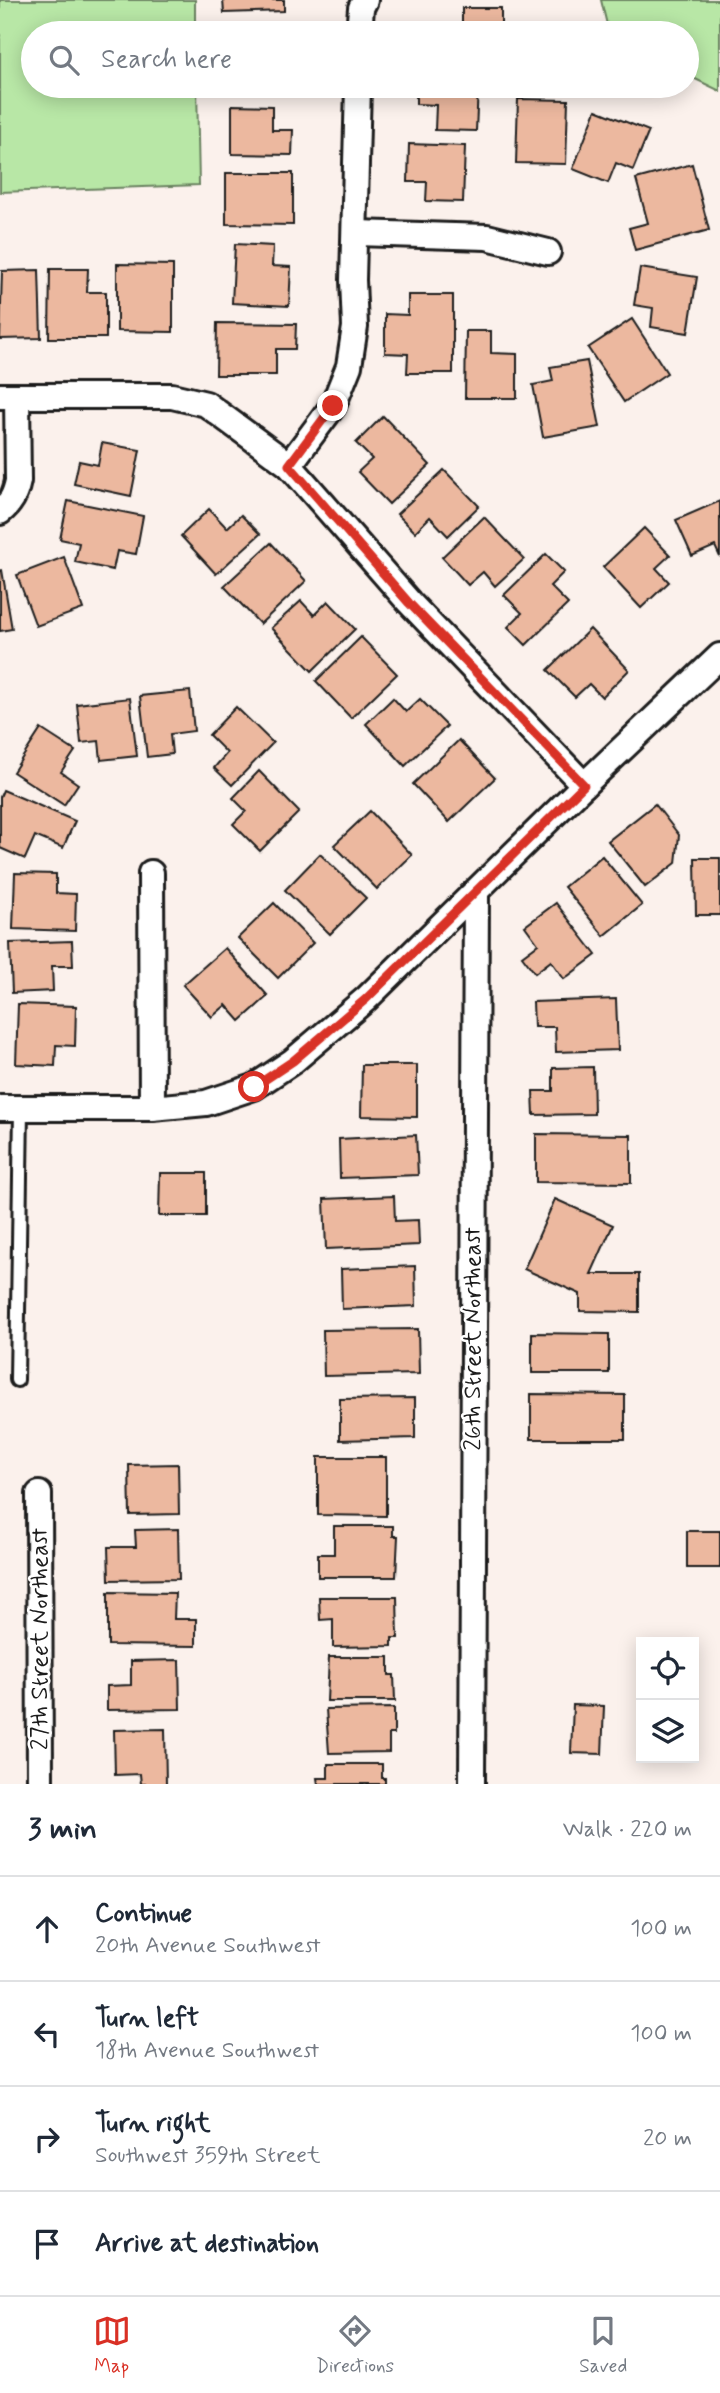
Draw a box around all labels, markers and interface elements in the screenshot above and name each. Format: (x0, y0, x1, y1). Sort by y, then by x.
search box (21, 21, 699, 98)
icon: search (45, 41, 83, 79)
text: Search here (101, 43, 232, 77)
route end (317, 390, 348, 421)
route start (238, 1071, 269, 1102)
street label: 26th Street Northeast (458, 1227, 489, 1451)
street label: 27th Street Northeast (25, 1527, 56, 1750)
map controls (636, 1637, 699, 1763)
button: locate (636, 1637, 699, 1700)
button: layers (636, 1700, 699, 1763)
text: 3 min (28, 1810, 97, 1849)
text: Walk · 220 m (563, 1815, 692, 1845)
text: Continue (95, 1897, 192, 1931)
icon: ahead (28, 1910, 66, 1948)
text: 100 m (630, 1914, 692, 1944)
text: 20th Avenue Southwest (95, 1931, 321, 1961)
text: Turn left (95, 2002, 199, 2036)
icon: left (28, 2015, 66, 2053)
text: 100 m (630, 2019, 692, 2049)
text: 18th Avenue Southwest (95, 2036, 319, 2066)
text: Turn right (95, 2107, 211, 2141)
icon: right (28, 2120, 66, 2158)
text: 20 m (643, 2124, 692, 2154)
text: Southwest 359th Street (95, 2141, 321, 2171)
icon: arrive (28, 2225, 66, 2263)
text: Arrive at destination (95, 2227, 319, 2261)
tab: Map (93, 2312, 131, 2379)
tab: Directions (316, 2312, 394, 2379)
tab: Saved (579, 2312, 627, 2379)

